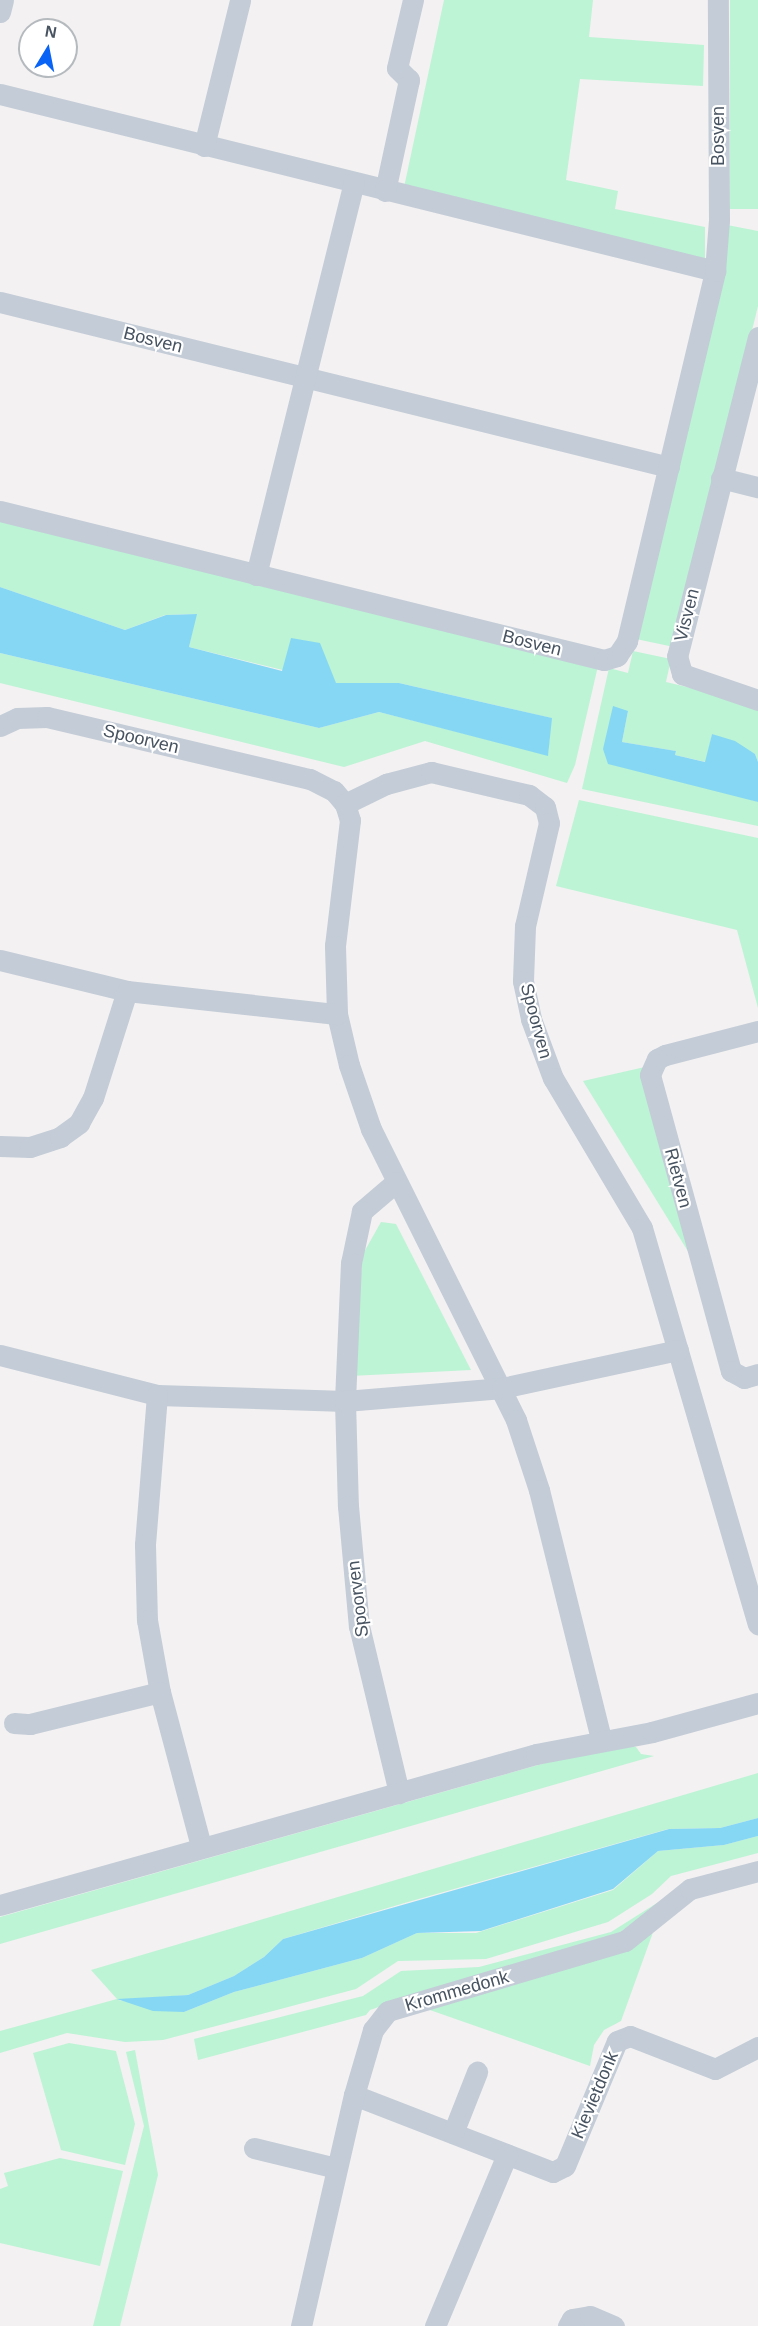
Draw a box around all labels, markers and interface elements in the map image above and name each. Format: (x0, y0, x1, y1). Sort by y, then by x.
north arrow (18, 18, 78, 78)
text: N (44, 22, 58, 41)
street label: Bosven (707, 106, 729, 166)
street label: Bosven (121, 322, 185, 358)
street label: Visven (670, 586, 704, 644)
street label: Bosven (500, 625, 564, 661)
street label: Spoorven (101, 720, 181, 758)
street label: Spoorven (516, 981, 556, 1061)
street label: Rietven (660, 1146, 696, 1210)
street label: Spoorven (343, 1559, 373, 1639)
street label: Krommedonk (403, 1966, 511, 2016)
street label: Kievietdonk (567, 2048, 623, 2142)

